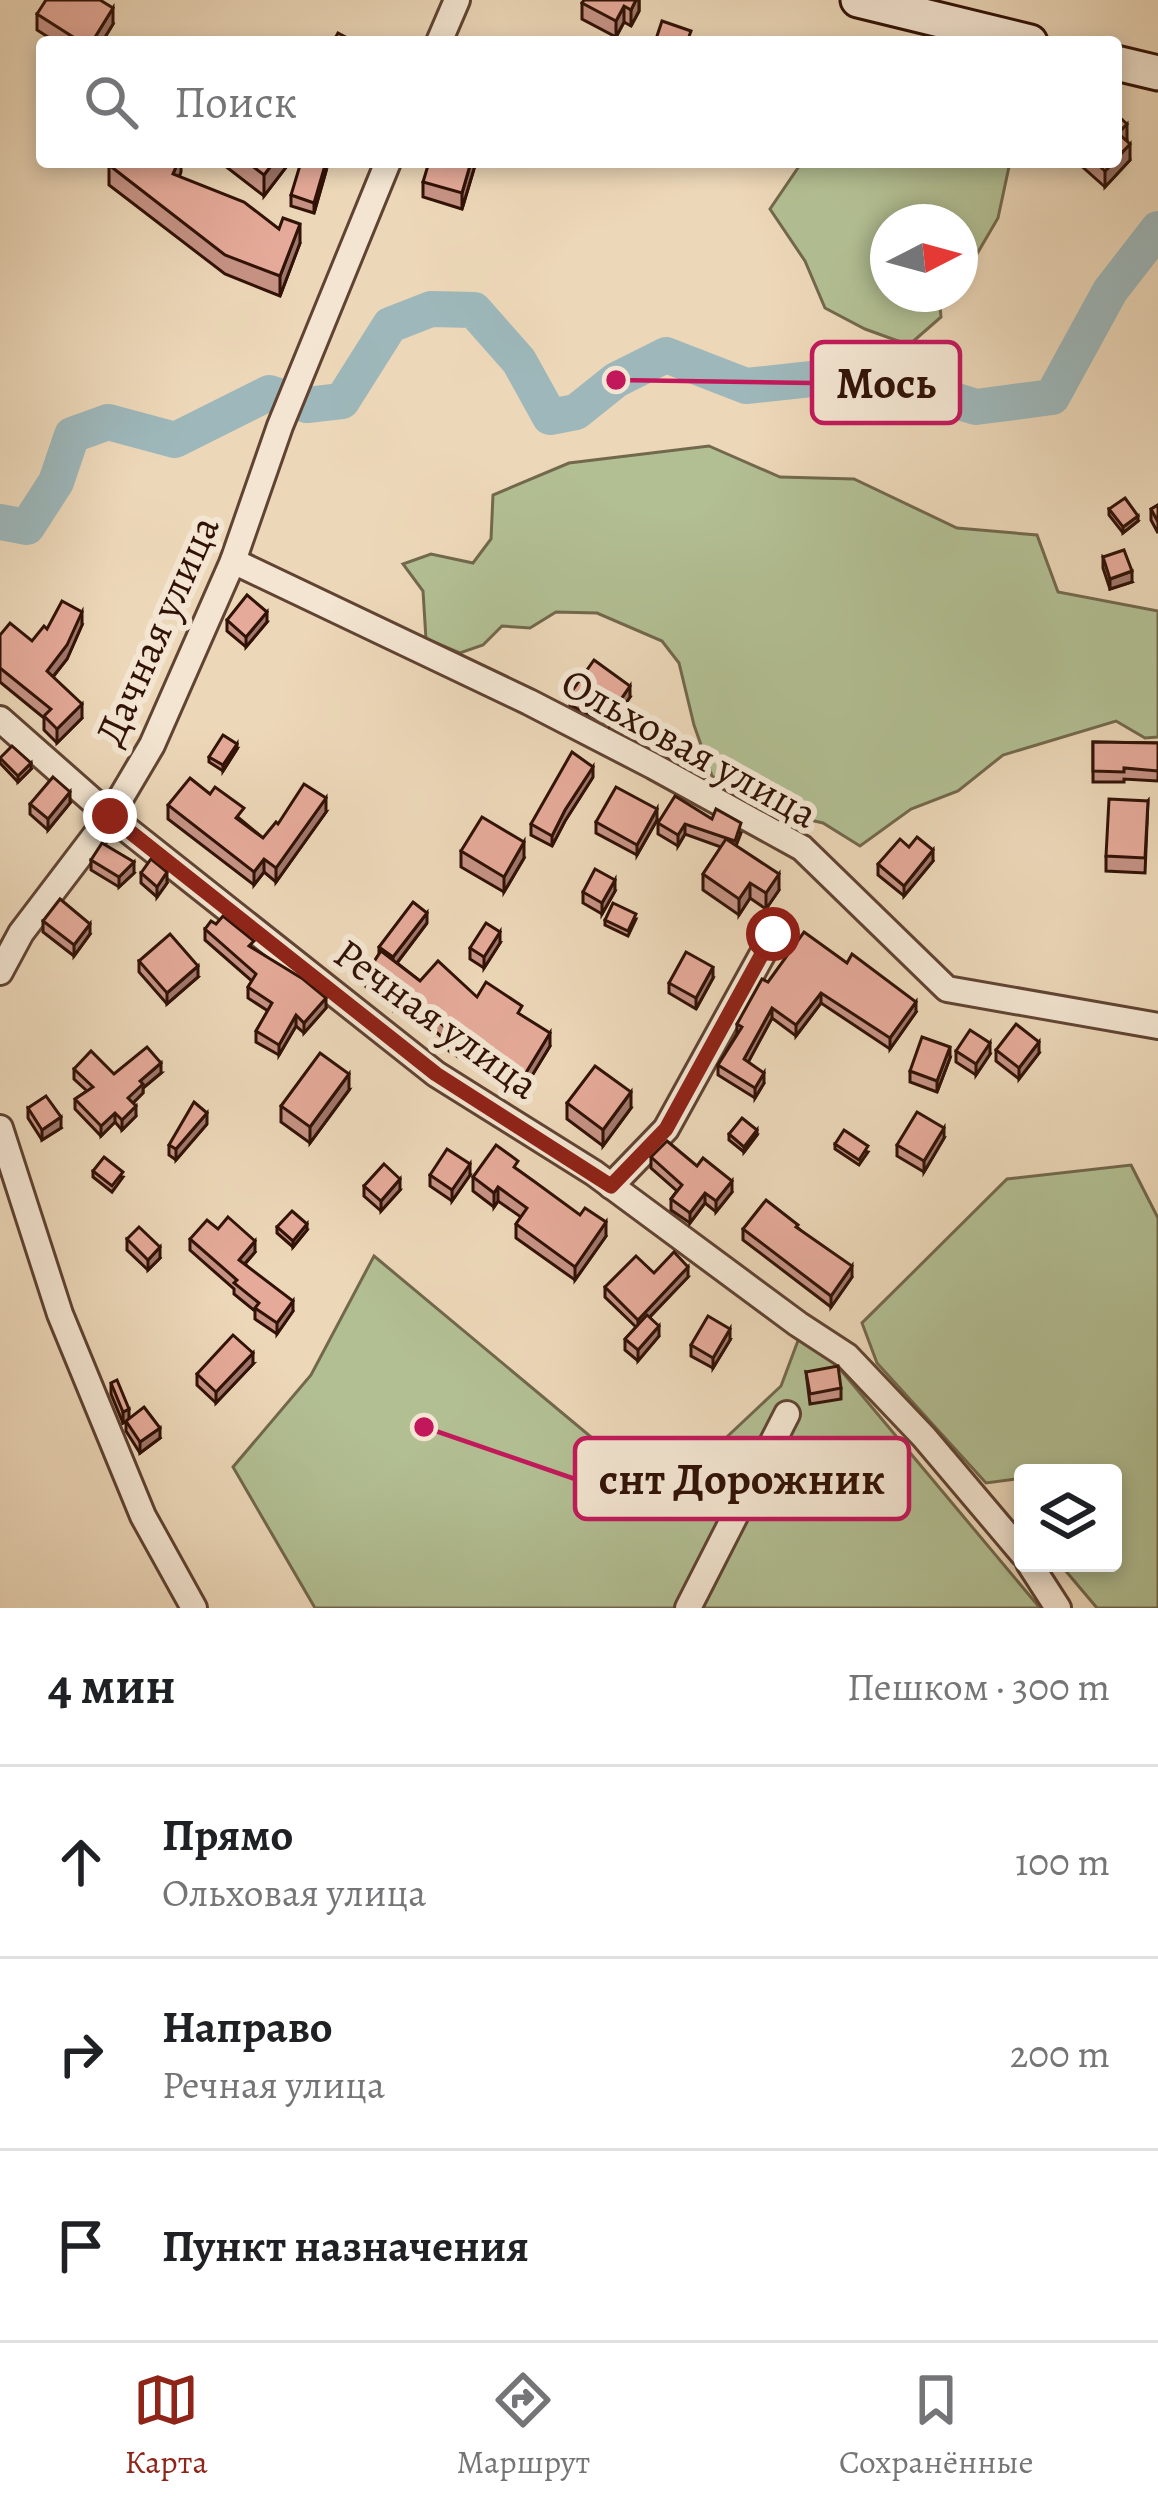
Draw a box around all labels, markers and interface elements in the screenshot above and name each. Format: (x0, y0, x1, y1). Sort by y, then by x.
search box (36, 36, 1122, 168)
icon: search (78, 69, 144, 135)
text: Поиск (174, 71, 297, 133)
north arrow (870, 204, 978, 312)
callout: Мось (812, 342, 960, 423)
text: Мось (836, 352, 936, 414)
street label: Дачная улица (80, 506, 233, 754)
street label: Ольховая улица (552, 654, 829, 842)
route end (83, 789, 137, 843)
route start (746, 907, 800, 961)
street label: Речная улица (323, 925, 551, 1112)
callout: снт Дорожник (575, 1438, 909, 1519)
text: снт Дорожник (599, 1448, 885, 1510)
map controls (1014, 1464, 1122, 1572)
button: layers (1014, 1464, 1122, 1572)
text: 4 мин (48, 1651, 176, 1721)
text: Пешком · 300 m (847, 1660, 1110, 1713)
text: Прямо (162, 1804, 293, 1866)
icon: ahead (48, 1829, 114, 1895)
text: 100 m (1015, 1835, 1110, 1888)
text: Ольховая улица (162, 1866, 426, 1919)
text: Направо (162, 1996, 333, 2058)
icon: right (48, 2021, 114, 2087)
text: 200 m (1010, 2027, 1110, 2080)
text: Речная улица (162, 2058, 385, 2111)
icon: arrive (48, 2213, 114, 2279)
text: Пункт назначения (162, 2215, 529, 2277)
tab: Карта (124, 2367, 208, 2484)
tab: Маршрут (456, 2367, 590, 2484)
tab: Сохранённые (839, 2367, 1034, 2484)

